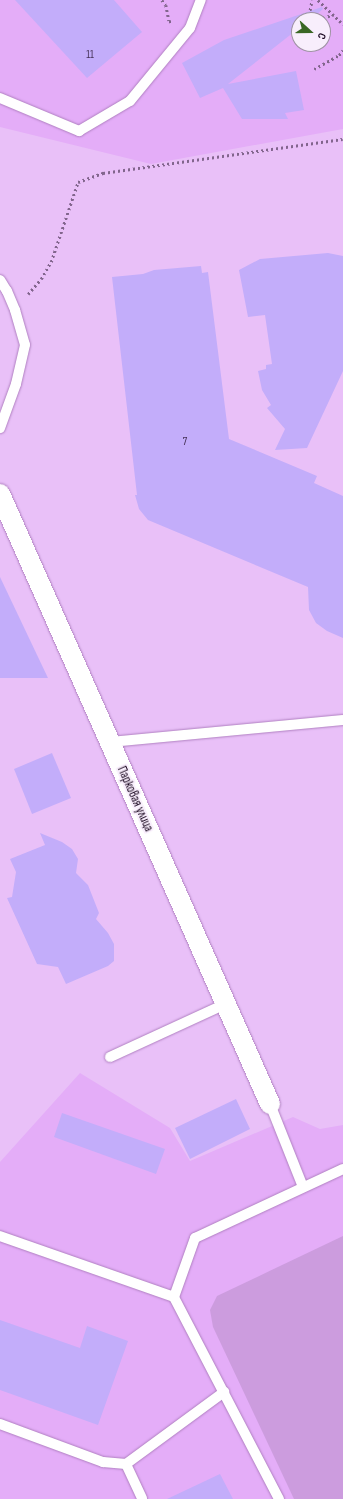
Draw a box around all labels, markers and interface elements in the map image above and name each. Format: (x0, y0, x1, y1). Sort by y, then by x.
north arrow (291, 12, 331, 52)
text: С (315, 31, 329, 41)
house number: 11 (86, 48, 94, 62)
house number: 7 (183, 435, 187, 449)
street label: Парковая улица (114, 764, 156, 834)

